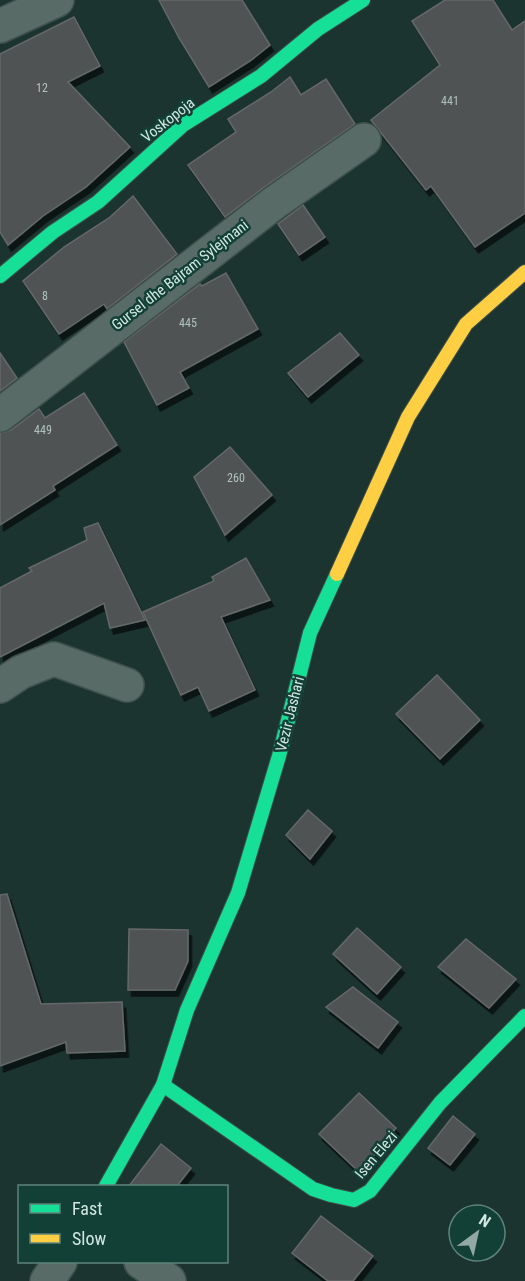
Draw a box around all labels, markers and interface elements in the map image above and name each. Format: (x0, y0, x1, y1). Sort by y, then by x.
house number: 12 (36, 81, 48, 95)
street label: Voskopoja (138, 94, 198, 146)
house number: 441 (441, 94, 459, 108)
street label: Gursel dhe Bajram Sylejmani (108, 216, 252, 334)
house number: 8 (42, 289, 48, 303)
house number: 445 (179, 316, 197, 330)
house number: 449 (34, 423, 52, 437)
house number: 260 (227, 471, 245, 485)
street label: Vezir Jashari (272, 675, 308, 753)
street label: Isen Elezi (351, 1128, 401, 1182)
legend (18, 1185, 228, 1263)
text: Fast (72, 1198, 103, 1219)
north arrow (447, 1203, 507, 1263)
text: N (476, 1210, 494, 1231)
text: Slow (72, 1228, 107, 1249)

